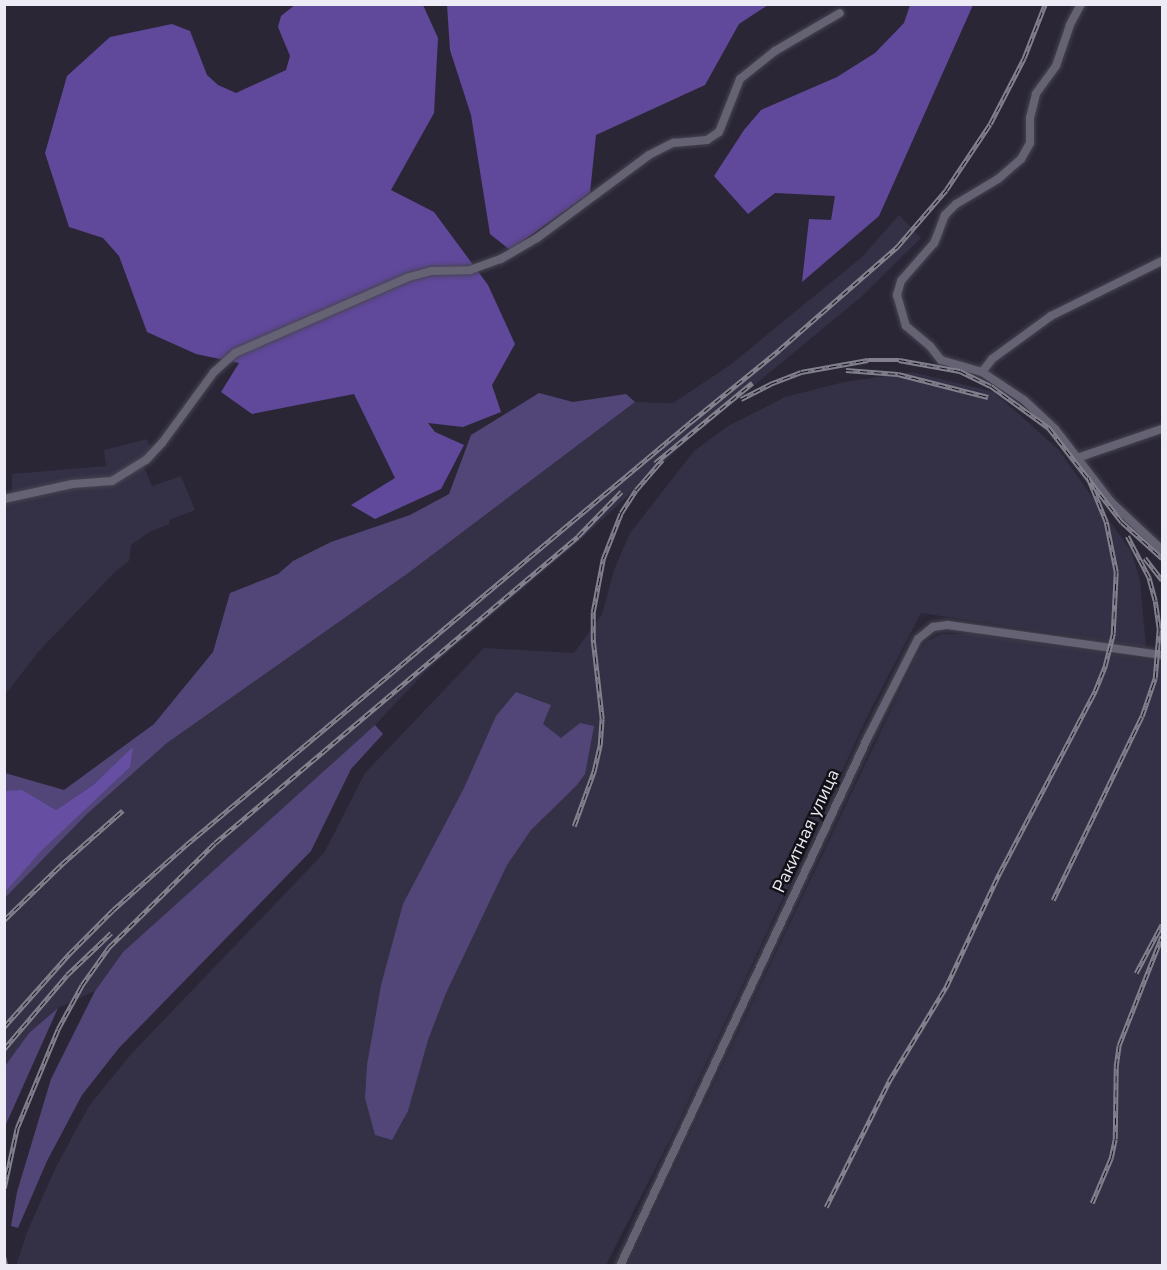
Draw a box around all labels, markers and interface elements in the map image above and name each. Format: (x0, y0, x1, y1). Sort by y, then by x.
street label: Ракитная улица (768, 766, 844, 896)

